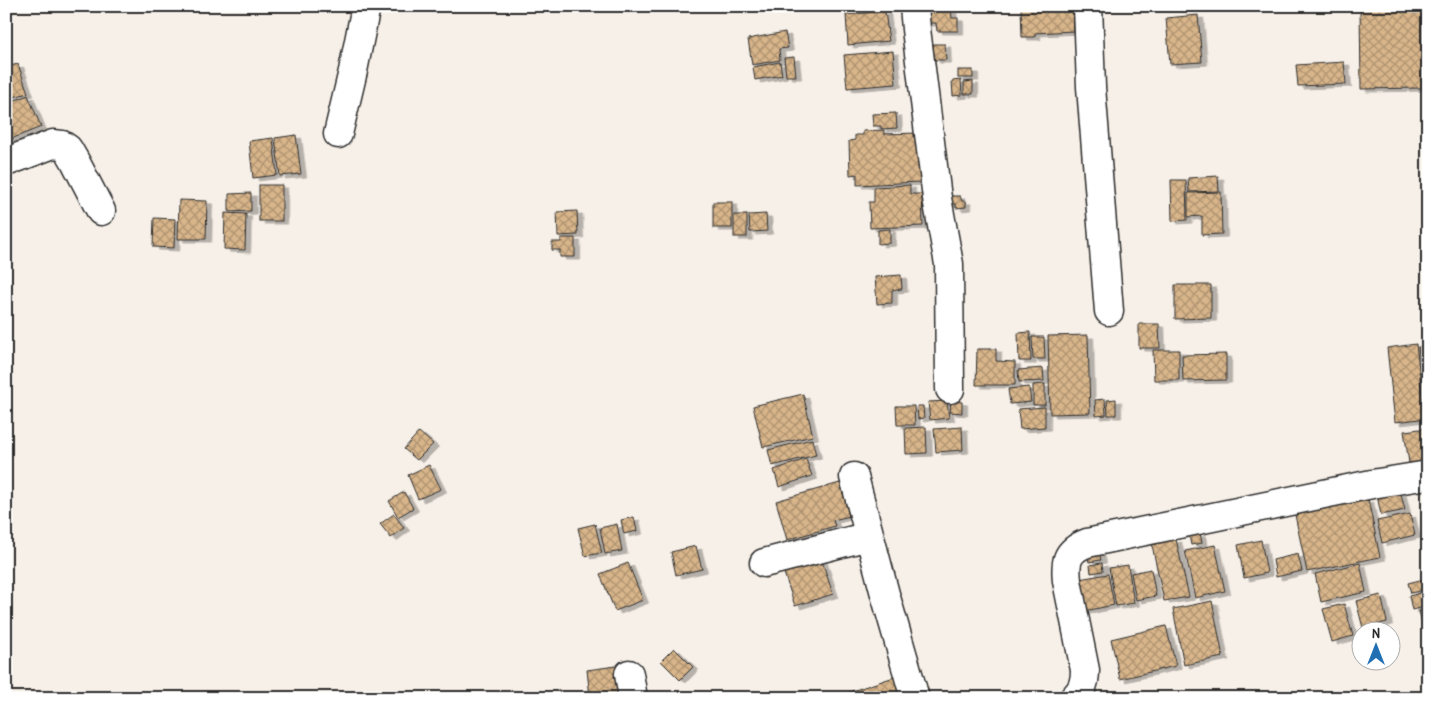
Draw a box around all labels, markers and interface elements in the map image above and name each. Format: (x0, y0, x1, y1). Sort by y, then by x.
north arrow (1352, 622, 1402, 672)
text: N (1372, 623, 1380, 642)

